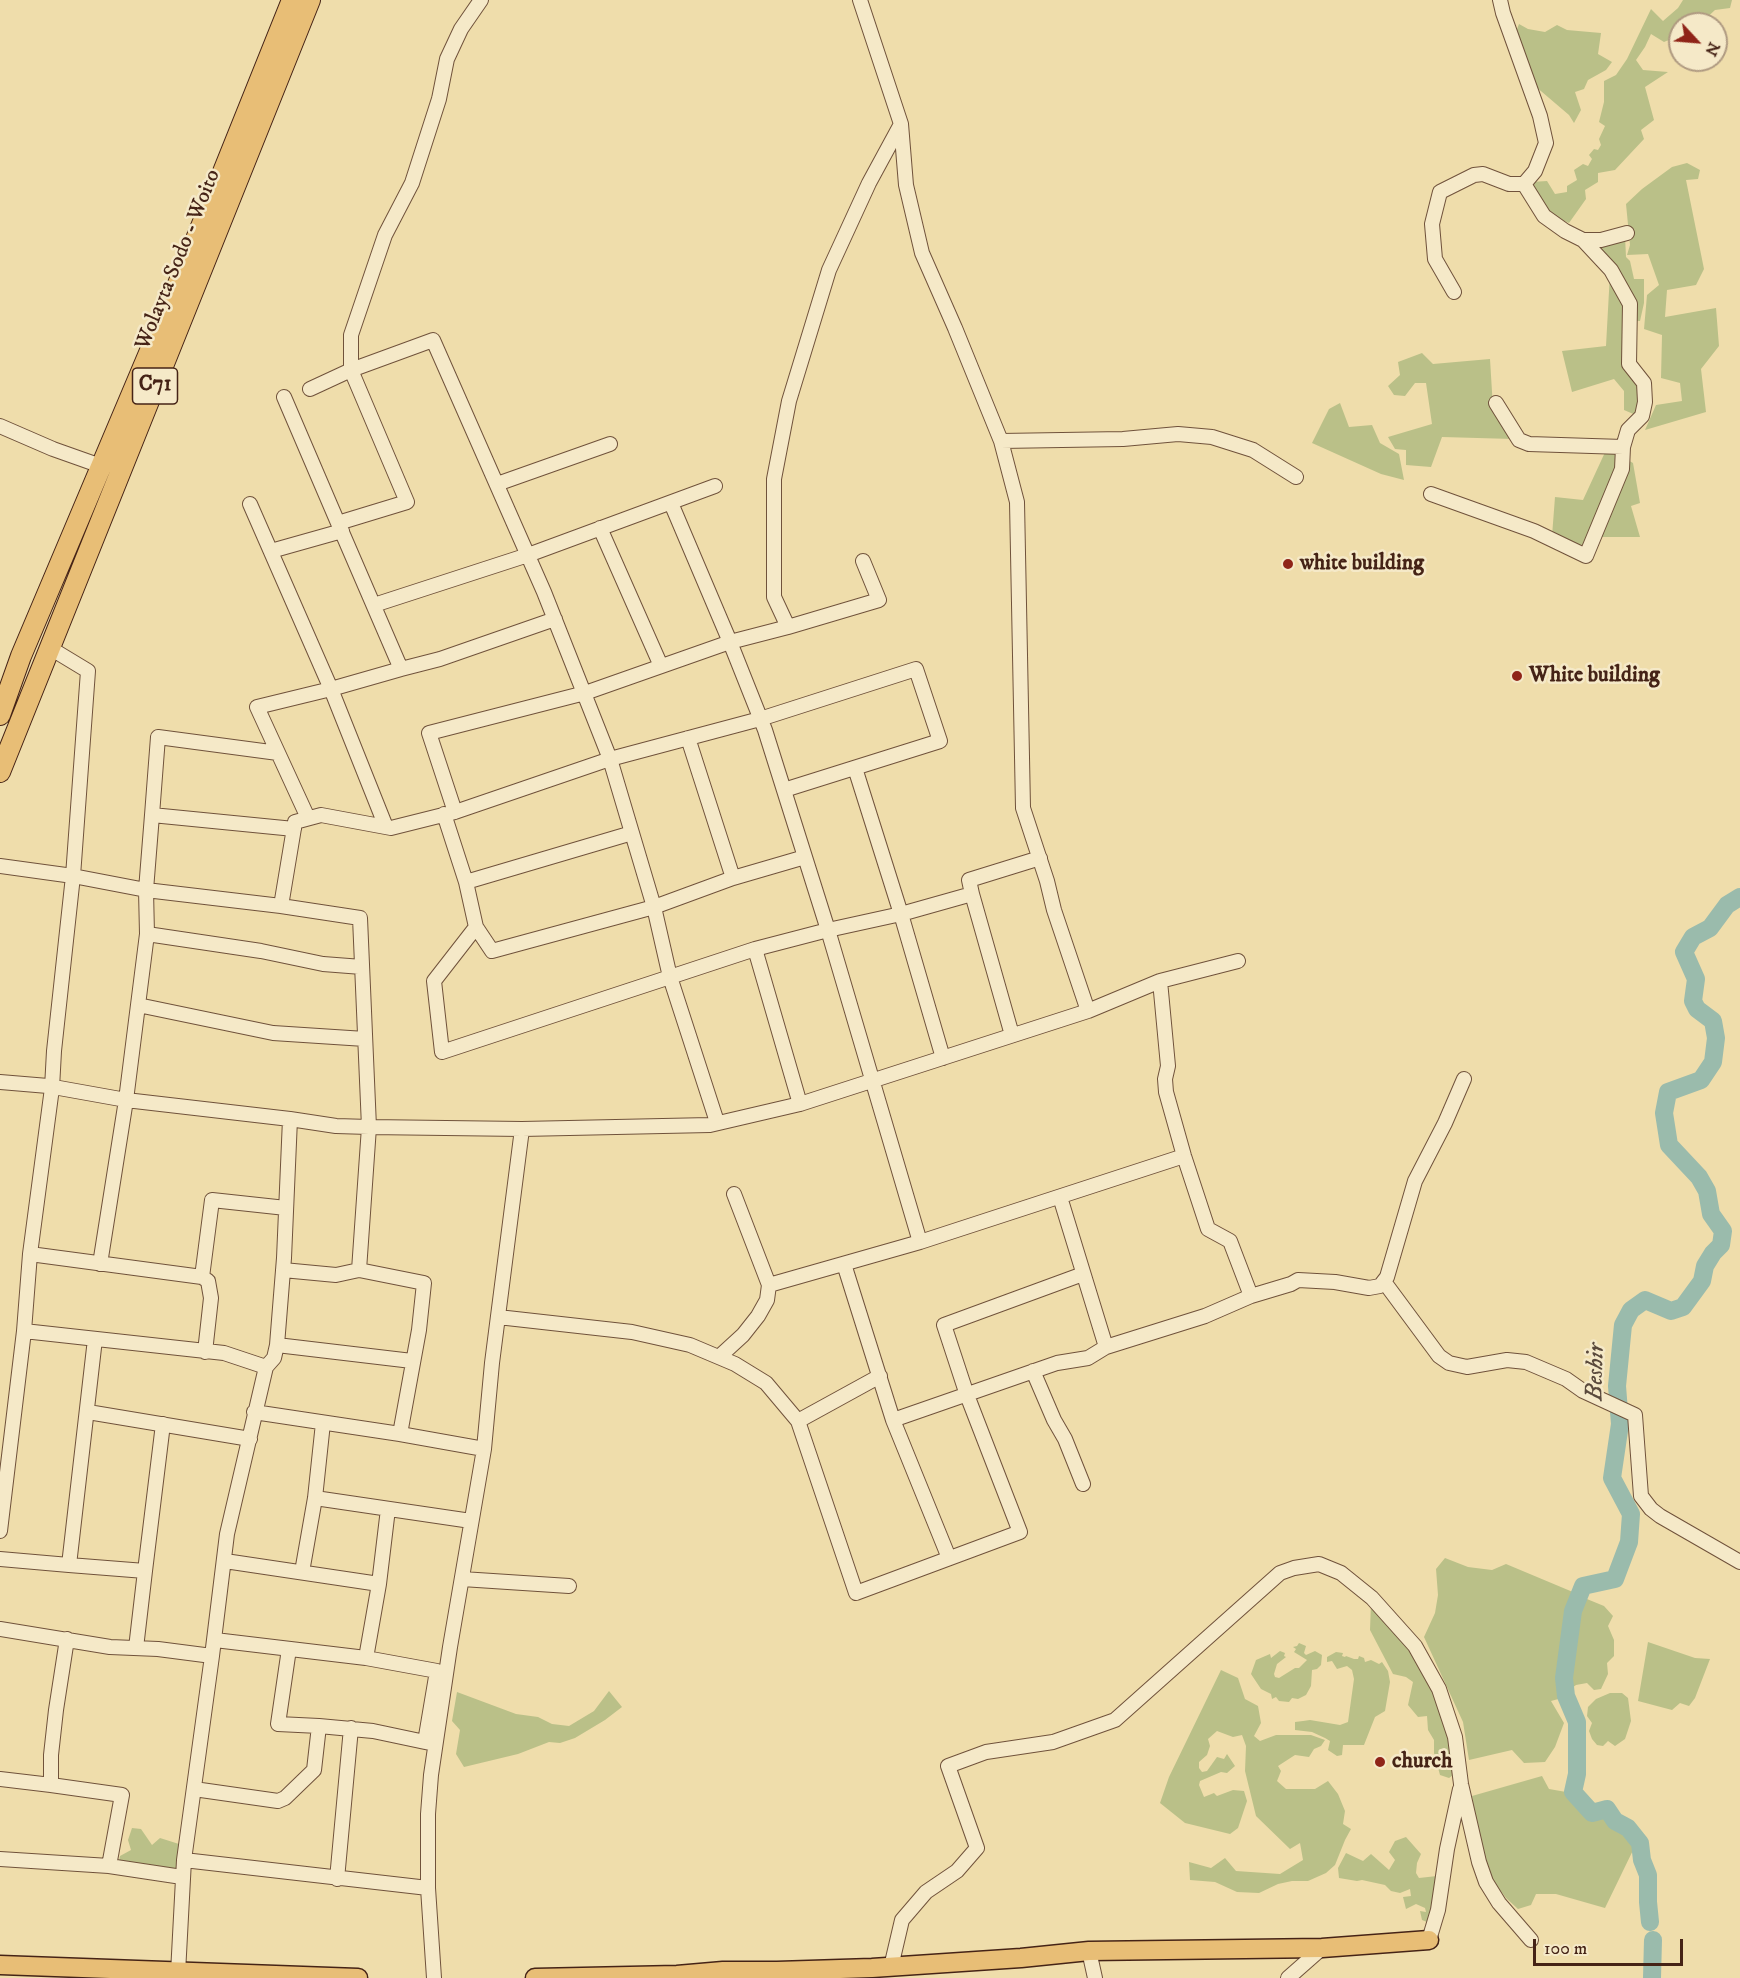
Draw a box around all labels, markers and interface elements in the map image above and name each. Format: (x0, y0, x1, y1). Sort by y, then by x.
north arrow (1668, 12, 1728, 72)
text: N (1701, 39, 1724, 59)
street label: Wolayta Sodo - Woito (131, 166, 227, 354)
road number: C71 (132, 368, 178, 404)
place label: white building (1300, 551, 1424, 577)
marker: white building (1281, 557, 1295, 571)
place label: White building (1529, 663, 1660, 689)
marker: White building (1510, 669, 1524, 683)
water label: Beshir (1582, 1343, 1612, 1401)
place label: church (1392, 1749, 1453, 1775)
marker: church (1373, 1755, 1387, 1769)
scale bar (1536, 1927, 1686, 1965)
text: 100 m (1544, 1938, 1587, 1960)

